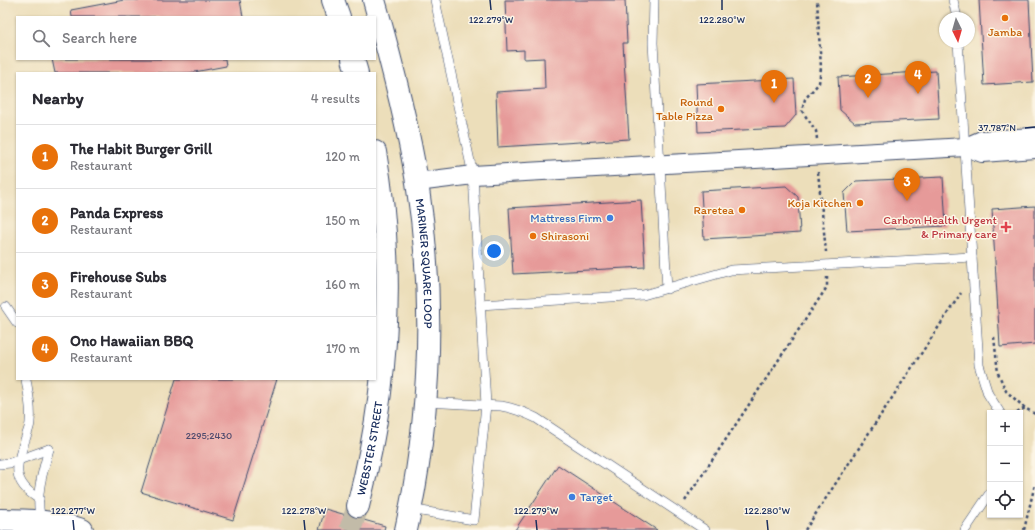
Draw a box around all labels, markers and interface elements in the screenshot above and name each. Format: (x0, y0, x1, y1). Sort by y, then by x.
north arrow (939, 12, 975, 48)
text: 122.279°W (469, 13, 514, 26)
text: 122.280°W (699, 13, 745, 26)
marker: Jamba (1000, 13, 1010, 23)
search box (16, 16, 376, 60)
place label: Jamba (988, 25, 1022, 39)
icon: search (30, 27, 52, 49)
text: Search here (62, 29, 137, 47)
pin: 4 (905, 61, 931, 94)
pin: 2 (855, 65, 881, 98)
pin: 1 (761, 70, 787, 103)
text: Nearby (32, 88, 84, 108)
text: 4 results (311, 91, 360, 106)
place label: Round Table Pizza (656, 95, 714, 123)
marker: Round Table Pizza (716, 104, 726, 114)
text: 37.787°N (978, 121, 1016, 134)
text: The Habit Burger Grill (70, 140, 212, 158)
text: 1 (42, 149, 48, 164)
text: 120 m (325, 149, 360, 164)
text: Restaurant (70, 158, 132, 173)
pin: 3 (894, 168, 920, 201)
place label: Koja Kitchen (787, 196, 853, 210)
street label: MARINER SQUARE LOOP (412, 197, 435, 329)
marker: Koja Kitchen (855, 198, 865, 208)
place label: Raretea (694, 203, 735, 217)
text: Panda Express (70, 204, 163, 222)
marker: Raretea (737, 205, 747, 215)
place label: Mattress Firm (530, 211, 602, 225)
text: 2 (42, 213, 48, 228)
text: 150 m (325, 213, 360, 228)
marker: Mattress Firm (605, 213, 615, 223)
place label: Carbon Health Urgent & Primary care (883, 213, 997, 241)
marker: Carbon Health Urgent & Primary care (1000, 221, 1012, 233)
text: Restaurant (70, 222, 132, 237)
place label: Shirasoni (541, 229, 589, 243)
marker: Shirasoni (528, 231, 538, 241)
your location (484, 241, 504, 261)
text: Firehouse Subs (70, 268, 167, 286)
text: 3 (41, 277, 49, 292)
text: 160 m (325, 277, 360, 292)
text: Restaurant (70, 286, 132, 301)
text: Ono Hawaiian BBQ (70, 332, 193, 350)
text: 4 (41, 341, 49, 356)
text: 170 m (326, 341, 360, 356)
text: Restaurant (70, 350, 132, 365)
street label: WEBSTER STREET (354, 400, 386, 497)
map controls (987, 410, 1023, 518)
button: + (987, 410, 1023, 446)
house number: 2295;2430 (186, 429, 232, 442)
button: − (987, 446, 1023, 482)
button: locate (987, 482, 1023, 518)
place label: Target (580, 490, 613, 504)
marker: Target (567, 492, 577, 502)
text: 122.277°W (51, 504, 96, 517)
text: 122.278°W (282, 504, 327, 517)
text: 122.279°W (514, 504, 559, 517)
text: 122.280°W (744, 504, 790, 517)

